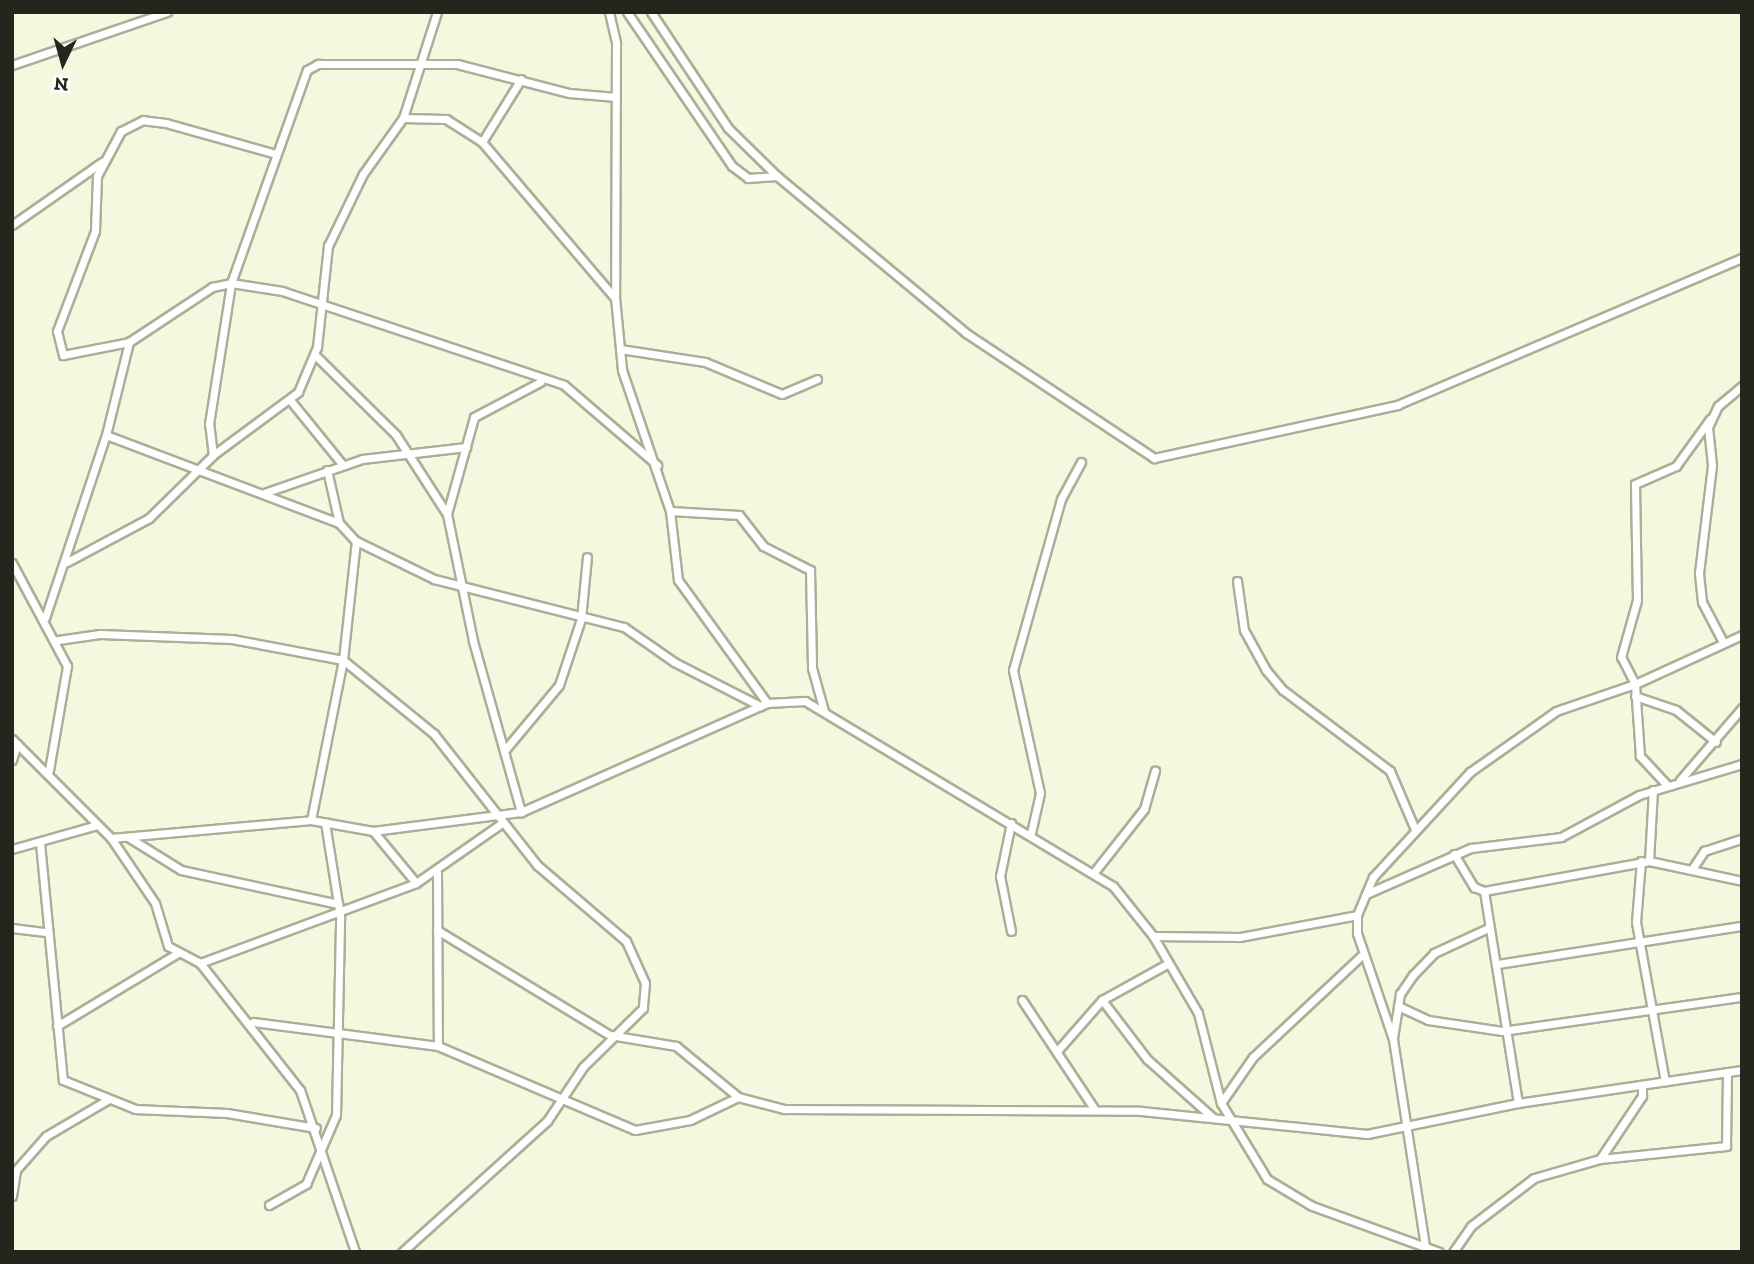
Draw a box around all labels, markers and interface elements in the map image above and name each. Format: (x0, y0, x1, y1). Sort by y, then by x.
north arrow (28, 28, 98, 98)
text: N (53, 72, 69, 97)

